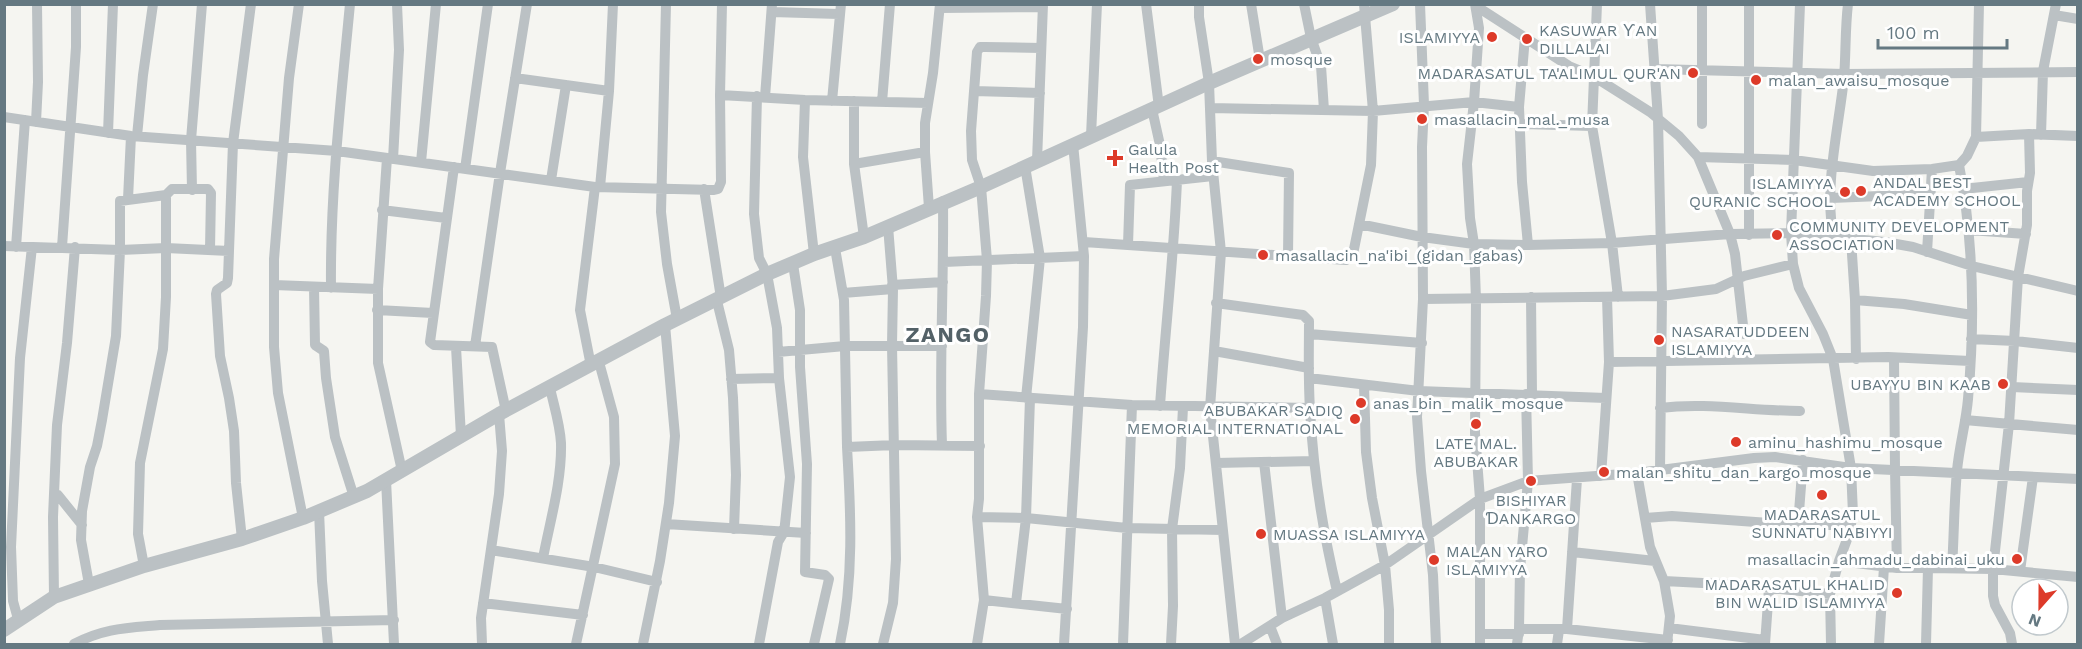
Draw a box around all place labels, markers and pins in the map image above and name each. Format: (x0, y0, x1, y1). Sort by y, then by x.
place label: KASUWAR ƳAN DILLALAI (1539, 21, 1658, 58)
place label: ISLAMIYYA (1399, 28, 1480, 47)
marker: ISLAMIYYA (1485, 30, 1499, 44)
marker: KASUWAR ƳAN DILLALAI (1520, 32, 1534, 46)
place label: mosque (1270, 50, 1332, 69)
marker: mosque (1251, 52, 1265, 66)
place label: MADARASATUL TA'ALIMUL QUR'AN (1418, 64, 1681, 83)
marker: MADARASATUL TA'ALIMUL QUR'AN (1686, 66, 1700, 80)
place label: malan_awaisu_mosque (1768, 71, 1949, 90)
marker: malan_awaisu_mosque (1749, 73, 1763, 87)
place label: masallacin_mal._musa (1434, 110, 1610, 129)
marker: masallacin_mal._musa (1415, 112, 1429, 126)
place label: Galula Health Post (1128, 140, 1219, 177)
marker: Galula Health Post (1106, 149, 1124, 167)
place label: ANDAL BEST ACADEMY SCHOOL (1873, 173, 2021, 210)
place label: ISLAMIYYA QURANIC SCHOOL (1689, 174, 1833, 211)
marker: ANDAL BEST ACADEMY SCHOOL (1854, 184, 1868, 198)
marker: ISLAMIYYA QURANIC SCHOOL (1838, 185, 1852, 199)
place label: COMMUNITY DEVELOPMENT ASSOCIATION (1789, 217, 2010, 254)
marker: COMMUNITY DEVELOPMENT ASSOCIATION (1770, 228, 1784, 242)
place label: masallacin_na'ibi_(gidan_gabas) (1275, 246, 1523, 265)
marker: masallacin_na'ibi_(gidan_gabas) (1256, 248, 1270, 262)
place label: NASARATUDDEEN ISLAMIYYA (1671, 322, 1810, 359)
marker: NASARATUDDEEN ISLAMIYYA (1652, 333, 1666, 347)
place label: UBAYYU BIN KAAB (1850, 375, 1991, 394)
marker: UBAYYU BIN KAAB (1996, 377, 2010, 391)
place label: anas_bin_malik_mosque (1373, 394, 1564, 413)
marker: anas_bin_malik_mosque (1354, 396, 1368, 410)
place label: ABUBAKAR SADIQ MEMORIAL INTERNATIONAL (1127, 401, 1343, 438)
marker: ABUBAKAR SADIQ MEMORIAL INTERNATIONAL (1348, 412, 1362, 426)
marker: LATE MAL. ABUBAKAR (1469, 417, 1483, 431)
place label: aminu_hashimu_mosque (1748, 433, 1943, 452)
place label: LATE MAL. ABUBAKAR (1434, 434, 1518, 471)
marker: aminu_hashimu_mosque (1729, 435, 1743, 449)
place label: malan_shitu_dan_kargo_mosque (1616, 463, 1871, 482)
marker: malan_shitu_dan_kargo_mosque (1597, 465, 1611, 479)
marker: BISHIYAR ƊANKARGO (1524, 474, 1538, 488)
marker: MADARASATUL SUNNATU NABIYYI (1815, 488, 1829, 502)
place label: BISHIYAR ƊANKARGO (1486, 491, 1576, 528)
place label: MADARASATUL SUNNATU NABIYYI (1752, 505, 1892, 542)
place label: MUASSA ISLAMIYYA (1273, 525, 1426, 544)
marker: MUASSA ISLAMIYYA (1254, 527, 1268, 541)
place label: MALAN YARO ISLAMIYYA (1446, 542, 1548, 579)
place label: masallacin_ahmadu_dabinai_uku (1747, 550, 2005, 569)
marker: masallacin_ahmadu_dabinai_uku (2010, 552, 2024, 566)
marker: MALAN YARO ISLAMIYYA (1427, 553, 1441, 567)
place label: MADARASATUL KHALID BIN WALID ISLAMIYYA (1705, 575, 1885, 612)
marker: MADARASATUL KHALID BIN WALID ISLAMIYYA (1890, 586, 1904, 600)

